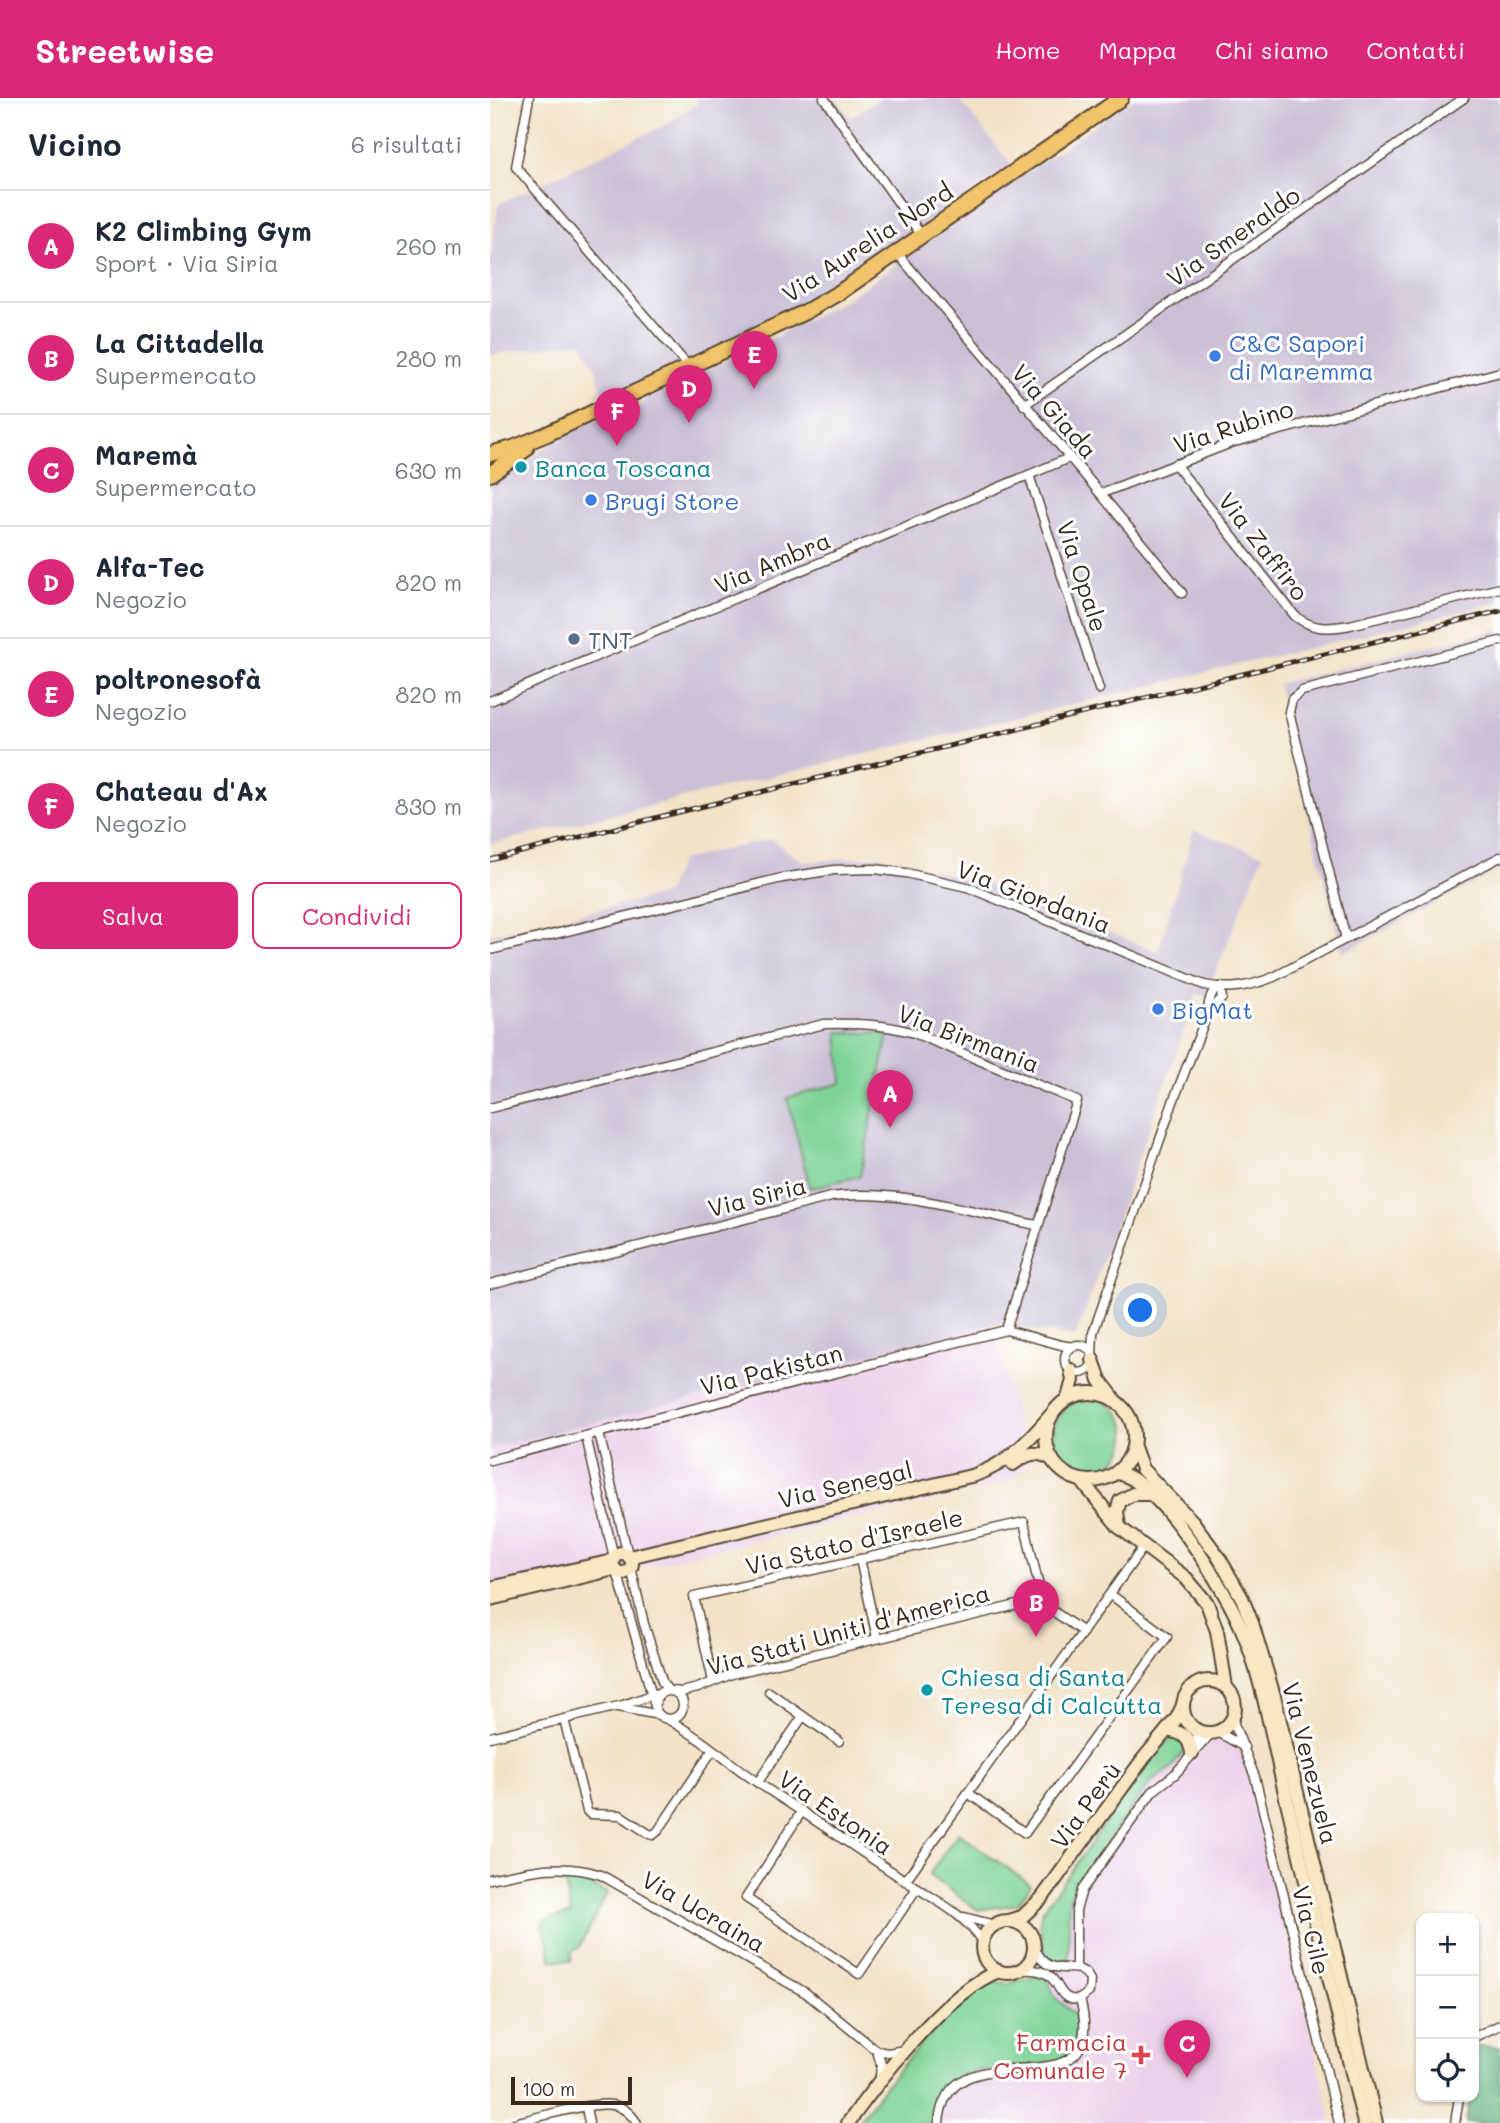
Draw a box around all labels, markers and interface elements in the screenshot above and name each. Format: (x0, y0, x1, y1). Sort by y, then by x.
text: Streetwise (35, 28, 214, 71)
text: Home (995, 34, 1061, 65)
text: Mappa (1099, 34, 1177, 65)
text: Chi siamo (1215, 34, 1328, 65)
text: Contatti (1366, 34, 1465, 65)
text: Vicino (28, 124, 122, 164)
text: 6 risultati (351, 129, 462, 159)
street label: Via Aurelia Nord (776, 175, 958, 309)
street label: Via Smeraldo (1160, 179, 1306, 293)
text: K2 Climbing Gym (95, 214, 312, 248)
text: A (43, 231, 59, 261)
text: 260 m (395, 231, 462, 261)
text: Sport · Via Siria (95, 248, 279, 278)
text: La Cittadella (95, 326, 265, 360)
place label: C&C Sapori di Maremma (1229, 327, 1373, 386)
pin: E (731, 331, 777, 389)
text: B (43, 343, 59, 373)
text: 280 m (395, 343, 462, 373)
marker: C&C Sapori di Maremma (1207, 348, 1223, 364)
street label: Via Giada (1005, 357, 1105, 465)
text: Supermercato (95, 360, 256, 390)
pin: D (666, 365, 712, 423)
pin: F (594, 388, 640, 446)
street label: Via Rubino (1169, 392, 1297, 460)
text: Maremà (95, 438, 198, 472)
place label: Banca Toscana (535, 452, 711, 483)
text: C (42, 455, 60, 485)
text: 630 m (395, 455, 462, 485)
marker: Banca Toscana (513, 459, 529, 475)
text: Supermercato (95, 472, 256, 502)
place label: Brugi Store (605, 485, 739, 516)
street label: Via Zaffiro (1212, 486, 1316, 606)
marker: Brugi Store (583, 492, 599, 508)
street label: Via Opale (1050, 516, 1116, 636)
street label: Via Ambra (709, 524, 835, 600)
text: Alfa-Tec (95, 550, 205, 584)
text: D (43, 567, 59, 597)
text: 820 m (395, 567, 462, 597)
text: Negozio (95, 584, 187, 614)
place label: TNT (588, 624, 632, 655)
marker: TNT (566, 631, 582, 647)
text: poltronesofà (95, 662, 261, 696)
text: E (44, 679, 58, 709)
text: 820 m (395, 679, 462, 709)
text: Negozio (95, 696, 187, 726)
text: Chateau d'Ax (95, 774, 268, 808)
text: F (44, 791, 58, 821)
text: 830 m (395, 791, 462, 821)
text: Negozio (95, 808, 187, 838)
street label: Via Giordania (953, 852, 1115, 940)
button: Salva (28, 882, 238, 949)
button: Condividi (252, 882, 462, 949)
place label: BigMat (1172, 994, 1253, 1025)
street label: Via Birmania (894, 997, 1044, 1079)
marker: BigMat (1150, 1001, 1166, 1017)
pin: A (867, 1070, 913, 1128)
street label: Via Siria (704, 1169, 810, 1223)
your location (1123, 1293, 1157, 1327)
street label: Via Pakistan (697, 1336, 845, 1402)
street label: Via Senegal (775, 1454, 915, 1514)
street label: Via Stato d'Israele (742, 1501, 966, 1581)
street label: Via Stati Uniti d'America (703, 1576, 993, 1682)
pin: B (1013, 1579, 1059, 1637)
place label: Chiesa di Santa Teresa di Calcutta (941, 1661, 1162, 1720)
street label: Via Venezuela (1276, 1679, 1346, 1847)
marker: Chiesa di Santa Teresa di Calcutta (919, 1682, 935, 1698)
street label: Via Perù (1043, 1755, 1127, 1855)
street label: Via Estonia (773, 1762, 899, 1862)
street label: Via Ucraina (636, 1863, 772, 1959)
street label: Via Cile (1286, 1882, 1338, 1978)
map controls (1416, 1913, 1479, 2102)
button: + (1416, 1913, 1479, 1976)
button: − (1416, 1976, 1479, 2039)
pin: C (1164, 2020, 1210, 2078)
place label: Farmacia Comunale 7 (993, 2026, 1127, 2085)
button: locate (1416, 2039, 1479, 2102)
marker: Farmacia Comunale 7 (1133, 2047, 1149, 2063)
scale bar (511, 2074, 632, 2106)
text: 100 m (522, 2076, 575, 2101)

